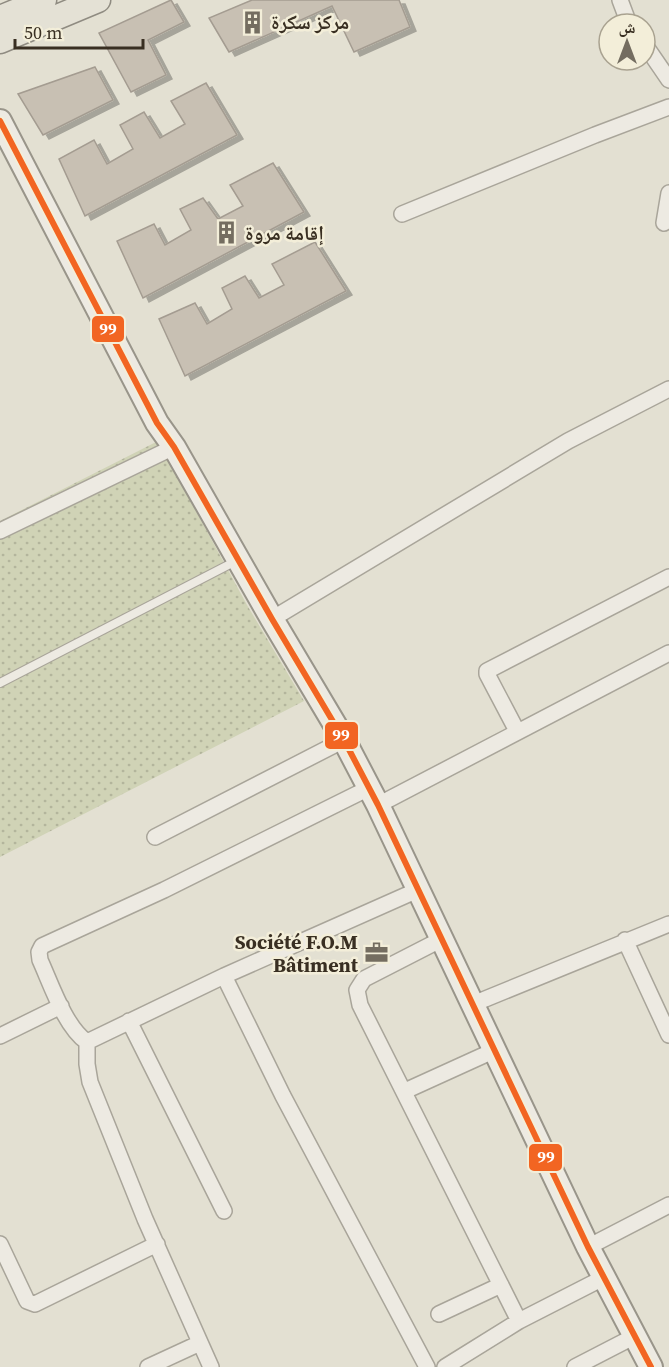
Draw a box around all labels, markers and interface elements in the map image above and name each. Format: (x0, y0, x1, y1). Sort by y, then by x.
place label: مركز سكرة (271, 8, 349, 36)
building icon: مركز سكرة (240, 9, 266, 35)
scale bar (15, 12, 142, 50)
north arrow (597, 12, 657, 72)
text: ش (619, 16, 636, 38)
text: 50 m (24, 20, 62, 45)
place label: إقامة مروة (245, 219, 324, 247)
building icon: إقامة مروة (214, 220, 240, 246)
line badge: 99 (91, 315, 125, 343)
text: 99 (99, 318, 117, 340)
line badge: 99 (324, 721, 359, 750)
text: 99 (332, 724, 350, 746)
place label: Société F.O.M Bâtiment (235, 928, 359, 979)
office icon: Société F.O.M Bâtiment (363, 940, 389, 966)
line badge: 99 (528, 1143, 563, 1172)
text: 99 (537, 1146, 555, 1168)

